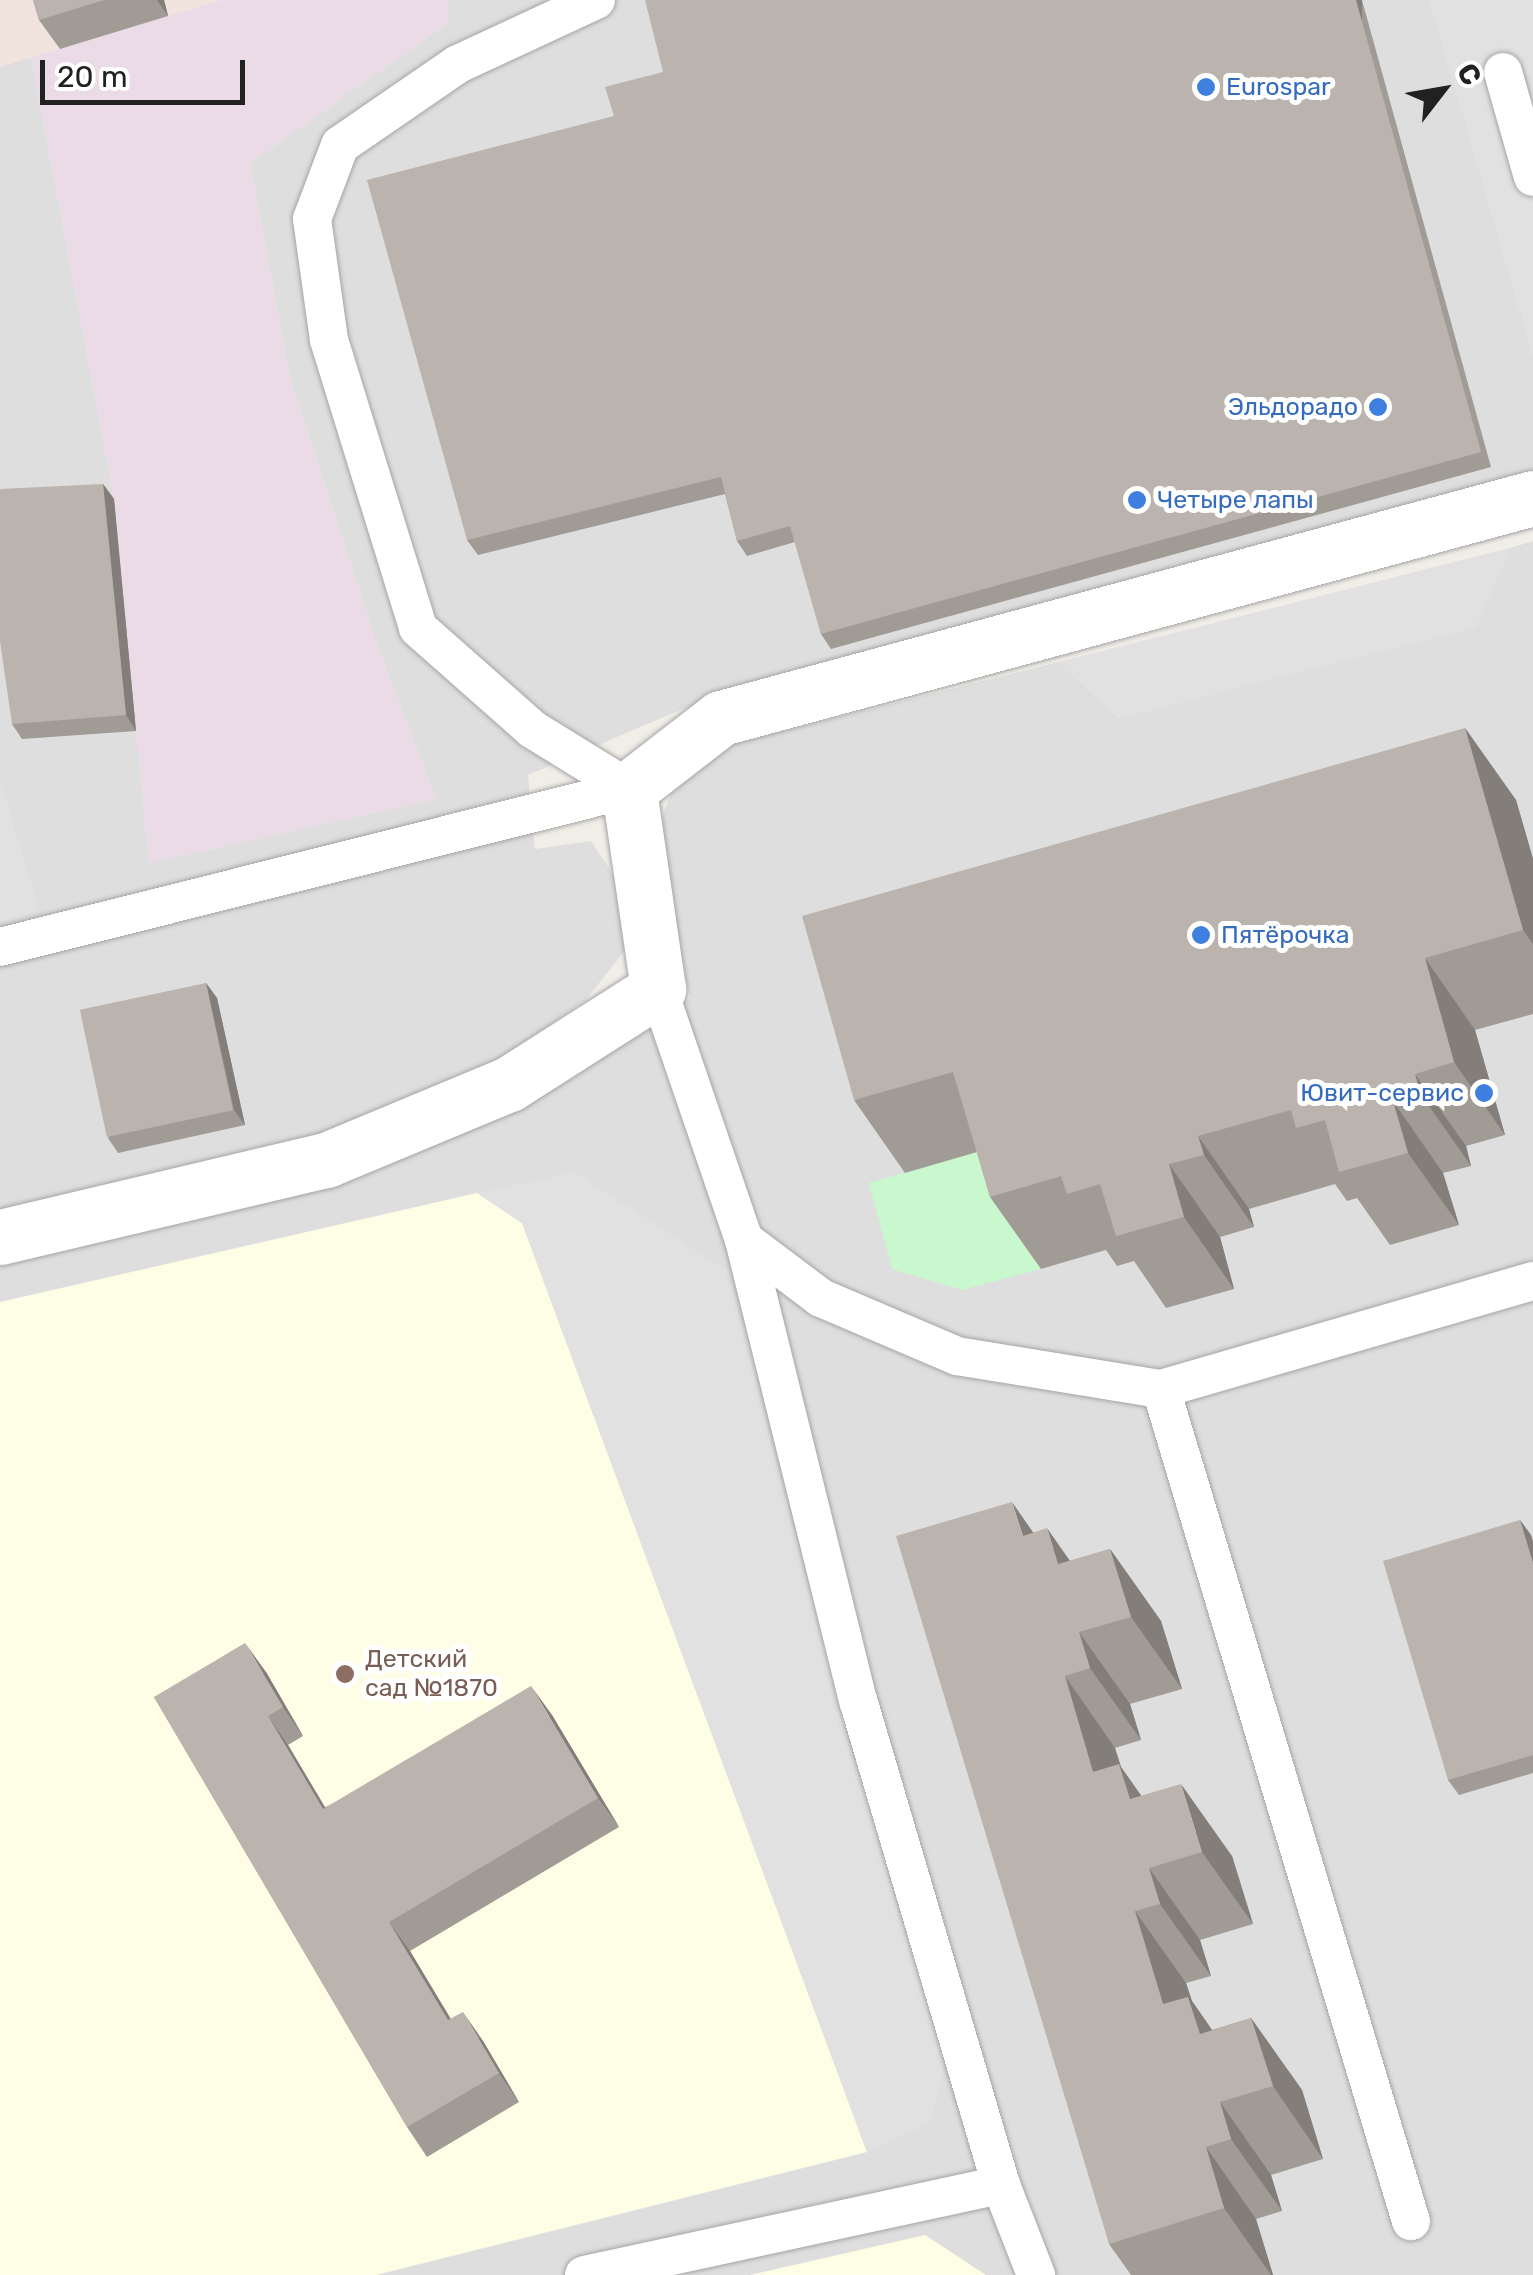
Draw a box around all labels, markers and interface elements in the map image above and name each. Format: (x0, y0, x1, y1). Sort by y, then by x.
scale bar (45, 40, 250, 102)
north arrow (1393, 40, 1493, 140)
text: С (1450, 57, 1488, 91)
text: 20 m (57, 59, 128, 95)
place label: Eurospar (1226, 72, 1331, 102)
marker: Eurospar (1195, 76, 1217, 98)
place label: Эльдорадо (1228, 392, 1358, 422)
marker: Эльдорадо (1367, 396, 1389, 418)
place label: Четыре лапы (1157, 485, 1314, 515)
marker: Четыре лапы (1126, 489, 1148, 511)
place label: Пятёрочка (1221, 920, 1349, 950)
marker: Пятёрочка (1190, 924, 1212, 946)
place label: Ювит-сервис (1300, 1078, 1464, 1108)
marker: Ювит-сервис (1473, 1082, 1495, 1104)
place label: Детский сад №1870 (365, 1645, 498, 1704)
marker: Детский сад №1870 (334, 1663, 356, 1685)

